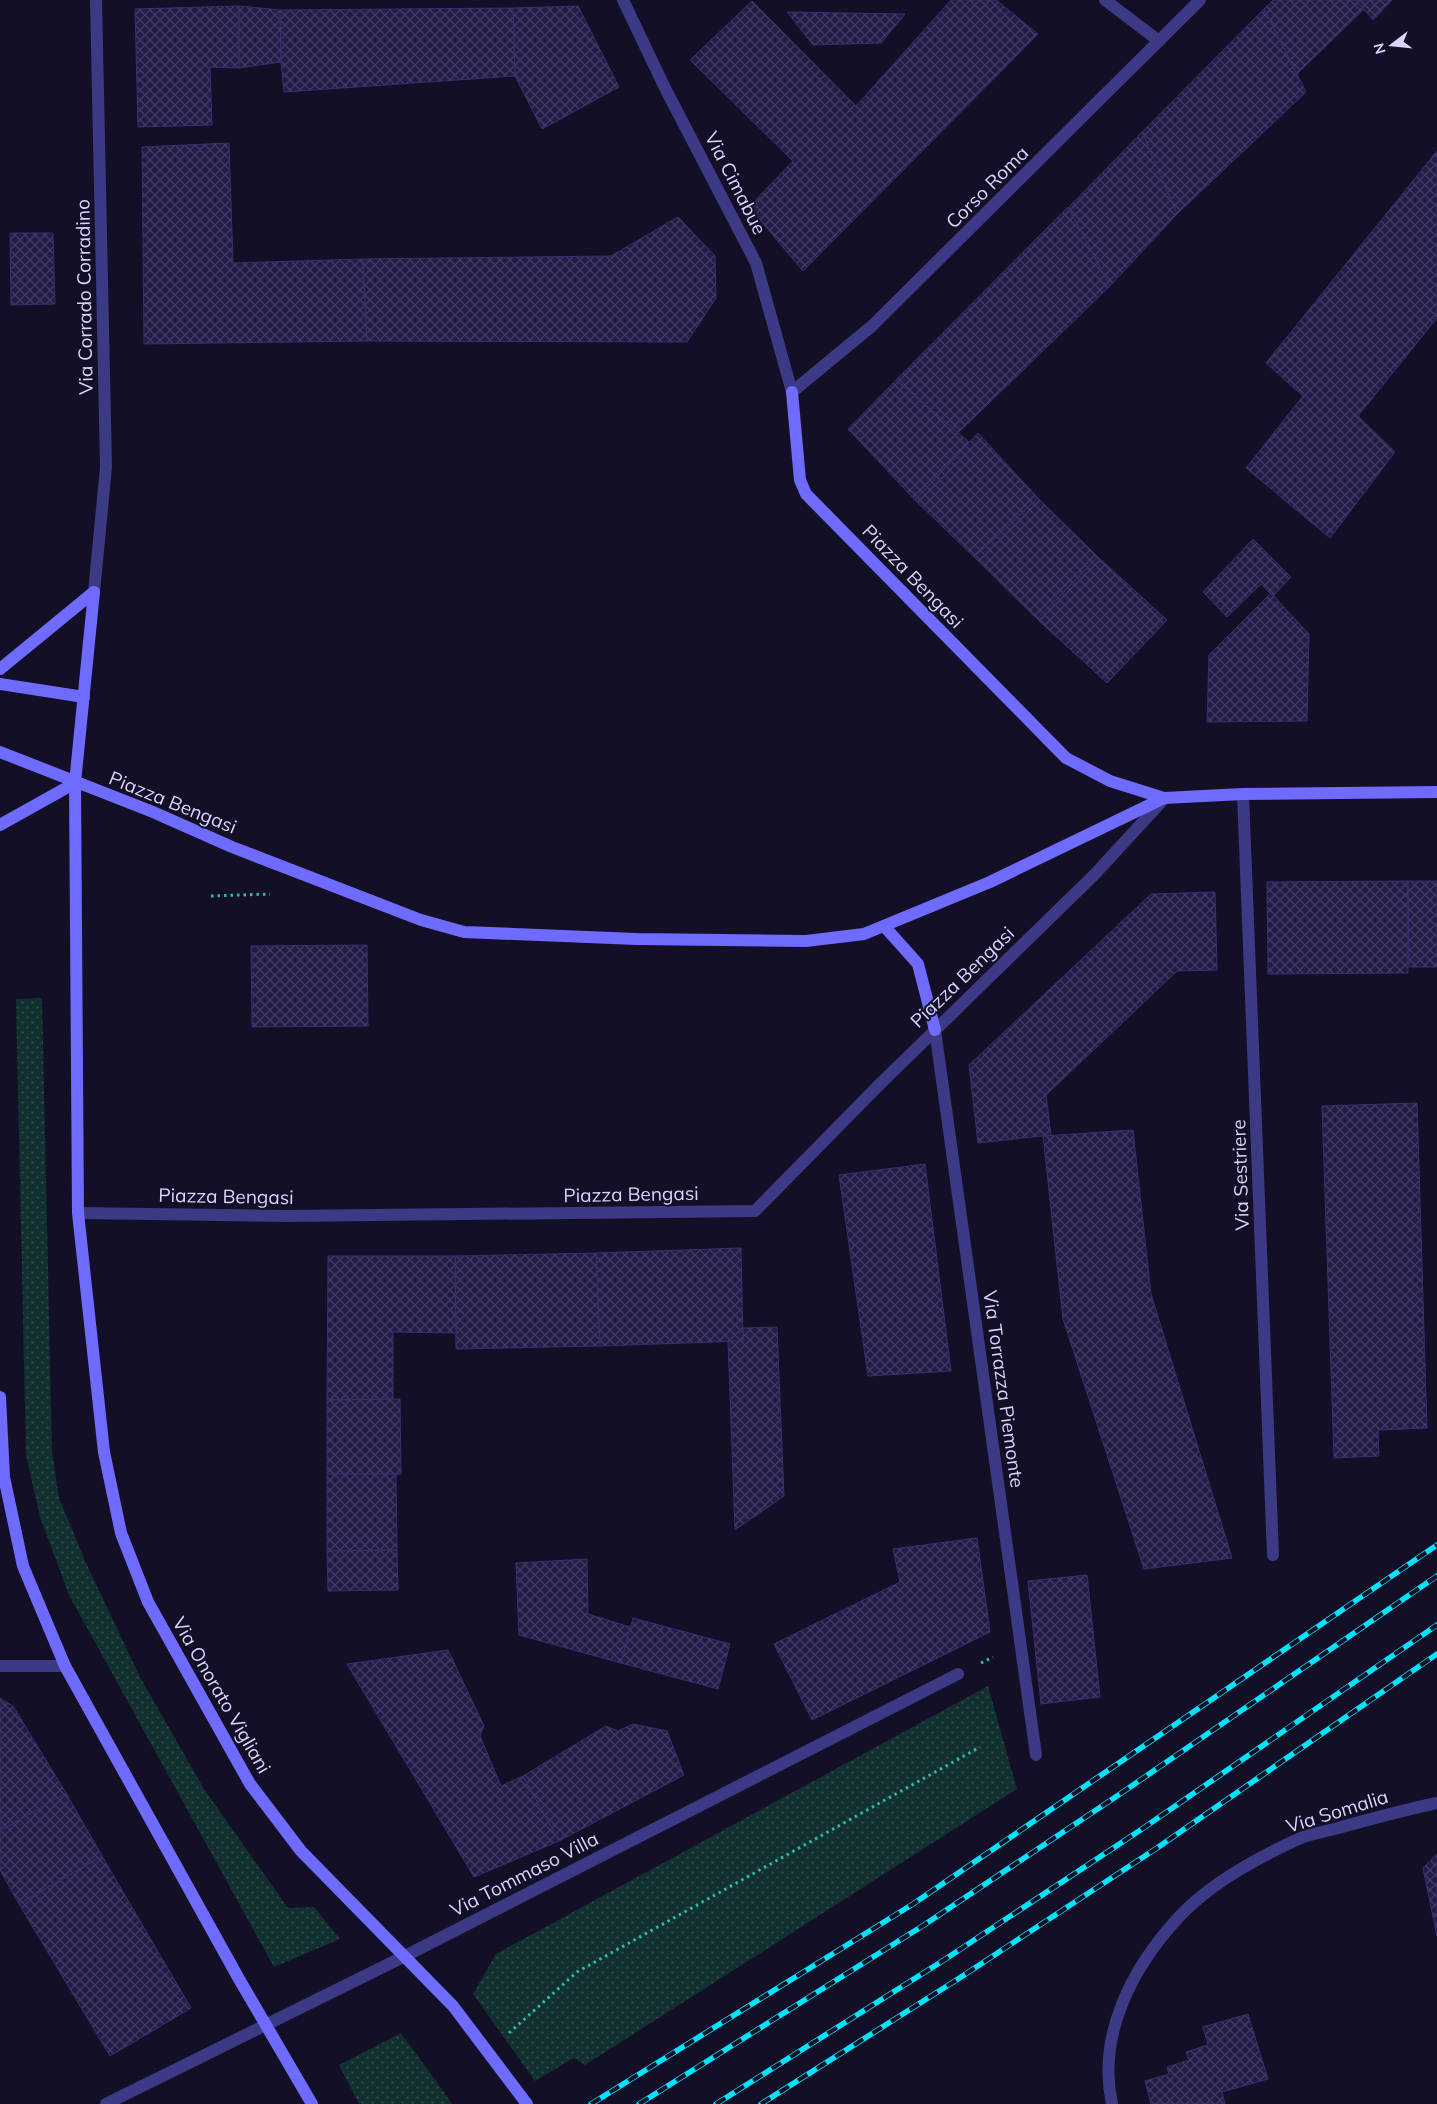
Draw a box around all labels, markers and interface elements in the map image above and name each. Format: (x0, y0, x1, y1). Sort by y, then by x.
north arrow (1367, 20, 1417, 70)
text: N (1369, 41, 1390, 56)
street label: Via Cimabue (700, 127, 772, 239)
street label: Corso Roma (941, 141, 1033, 233)
street label: Via Corrado Corradino (70, 199, 98, 395)
street label: Piazza Bengasi (857, 519, 969, 633)
street label: Piazza Bengasi (106, 765, 240, 839)
street label: Piazza Bengasi (905, 921, 1019, 1033)
street label: Via Sestriere (1226, 1119, 1254, 1231)
street label: Piazza Bengasi (563, 1181, 699, 1207)
street label: Piazza Bengasi (158, 1183, 294, 1209)
street label: Via Torrazza Piemonte (978, 1289, 1030, 1489)
street label: Via Onorato Vigliani (167, 1612, 277, 1778)
street label: Via Somalia (1283, 1784, 1391, 1838)
street label: Via Tommaso Villa (446, 1826, 602, 1922)

